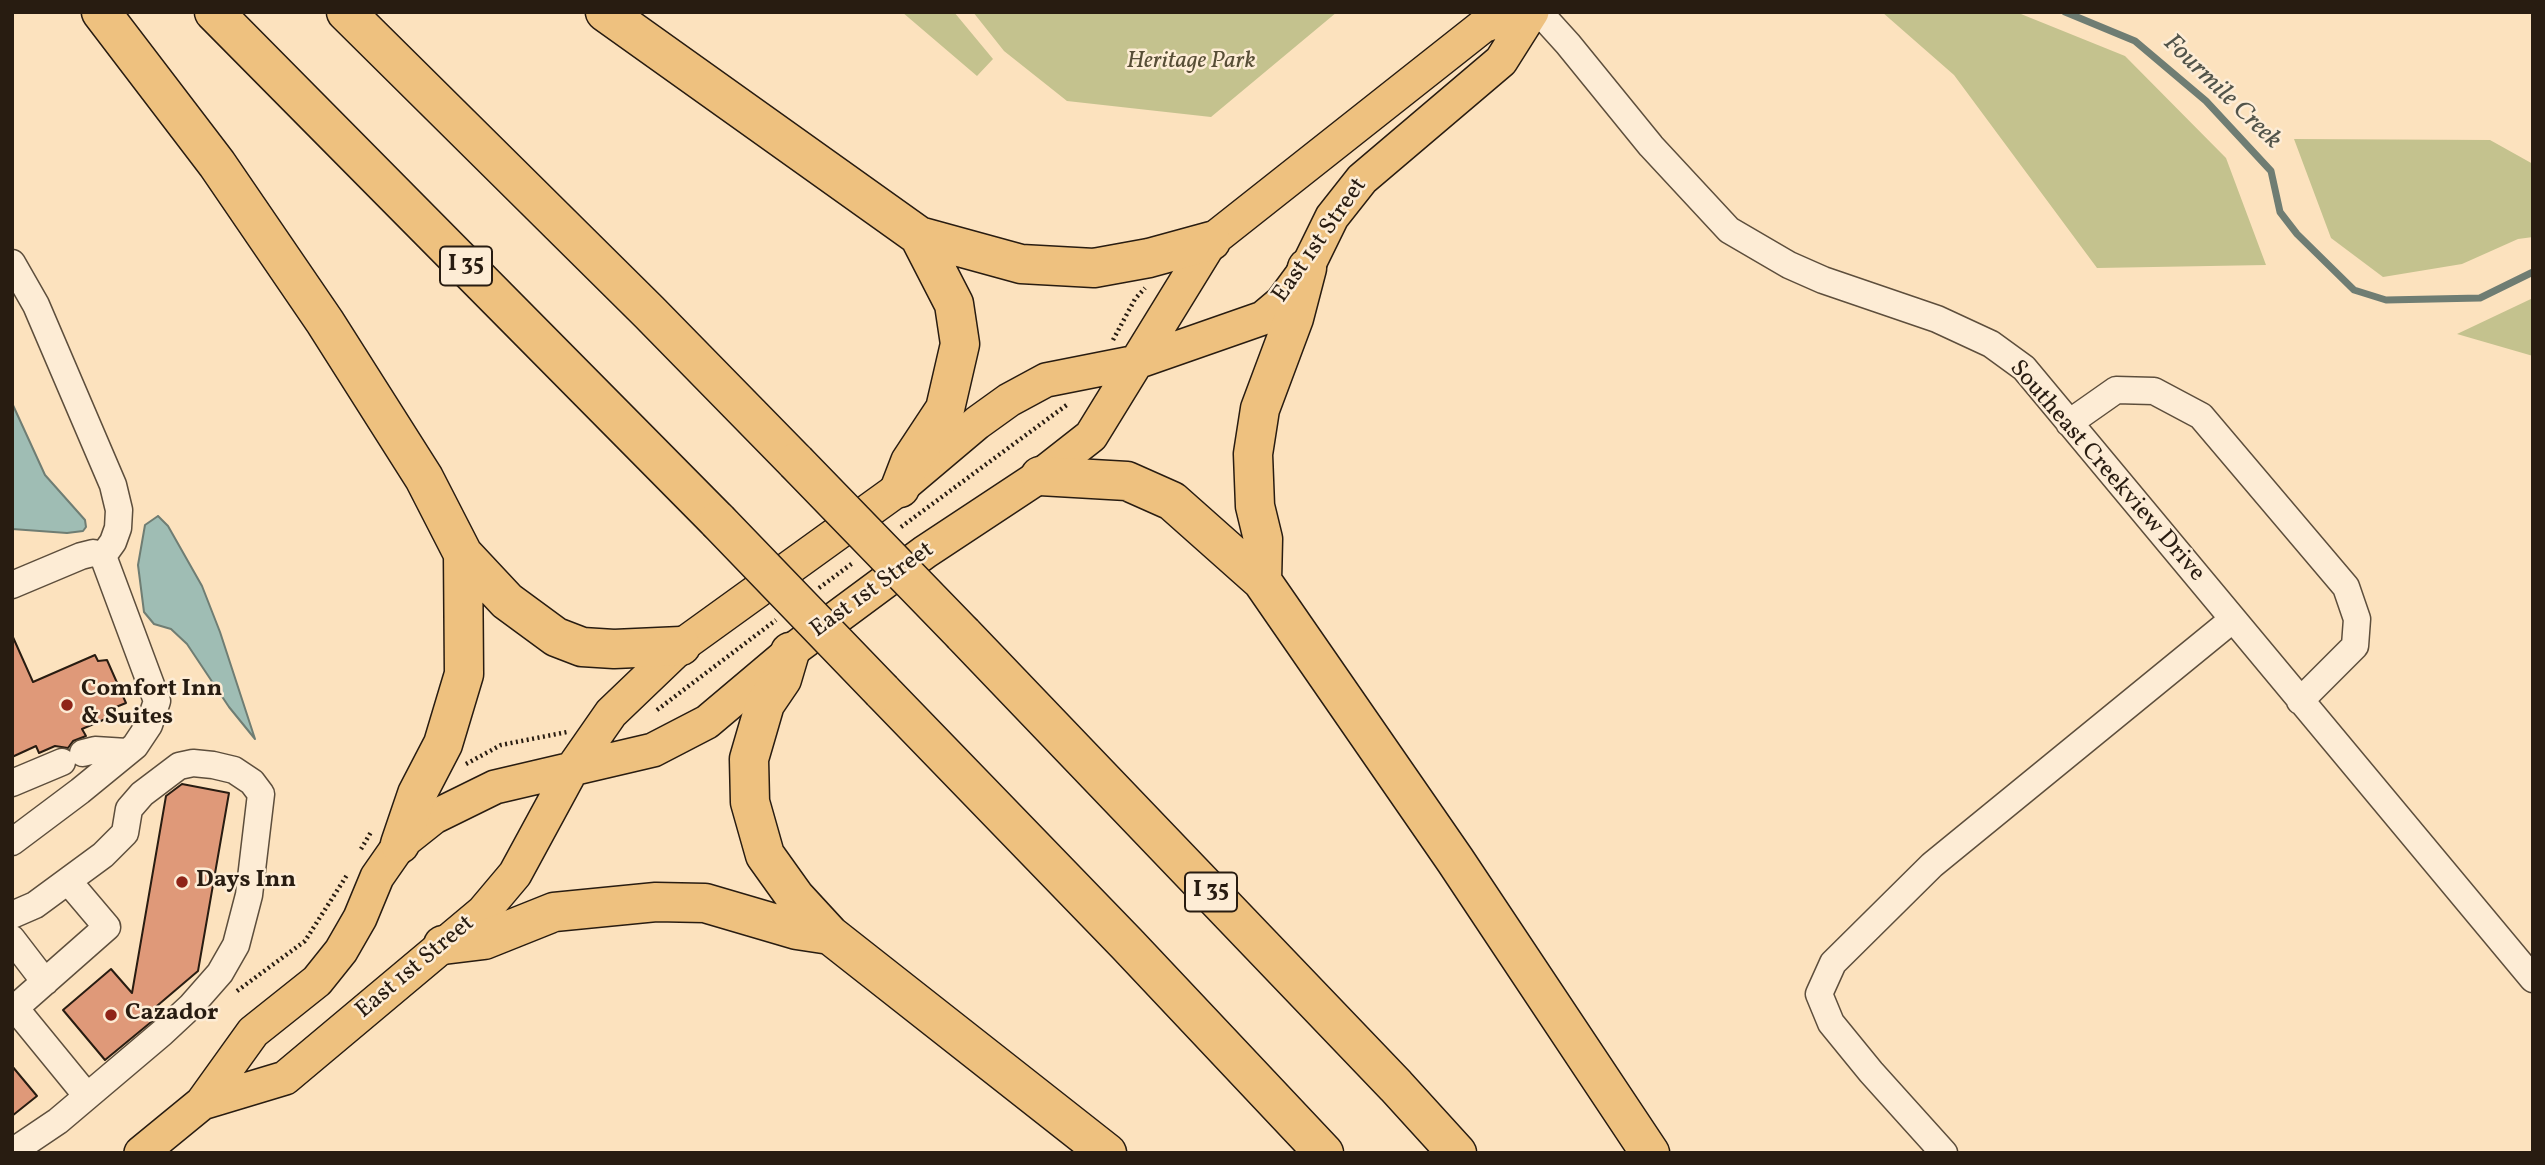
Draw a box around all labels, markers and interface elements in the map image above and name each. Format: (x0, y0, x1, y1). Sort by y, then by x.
water label: Fourmile Creek (2155, 29, 2287, 157)
park label: Heritage Park (1126, 49, 1256, 77)
street label: East 1st Street (1267, 173, 1375, 309)
road number: I 35 (440, 246, 492, 286)
street label: Southeast Creekview Drive (2002, 356, 2210, 588)
street label: East 1st Street (806, 537, 940, 645)
place label: Comfort Inn & Suites (81, 677, 222, 733)
marker: Comfort Inn & Suites (59, 697, 75, 713)
place label: Days Inn (196, 868, 296, 896)
road number: I 35 (1185, 872, 1237, 912)
marker: Days Inn (174, 874, 190, 890)
street label: East 1st Street (351, 910, 481, 1026)
place label: Cazador (125, 1001, 218, 1029)
marker: Cazador (103, 1007, 119, 1023)

